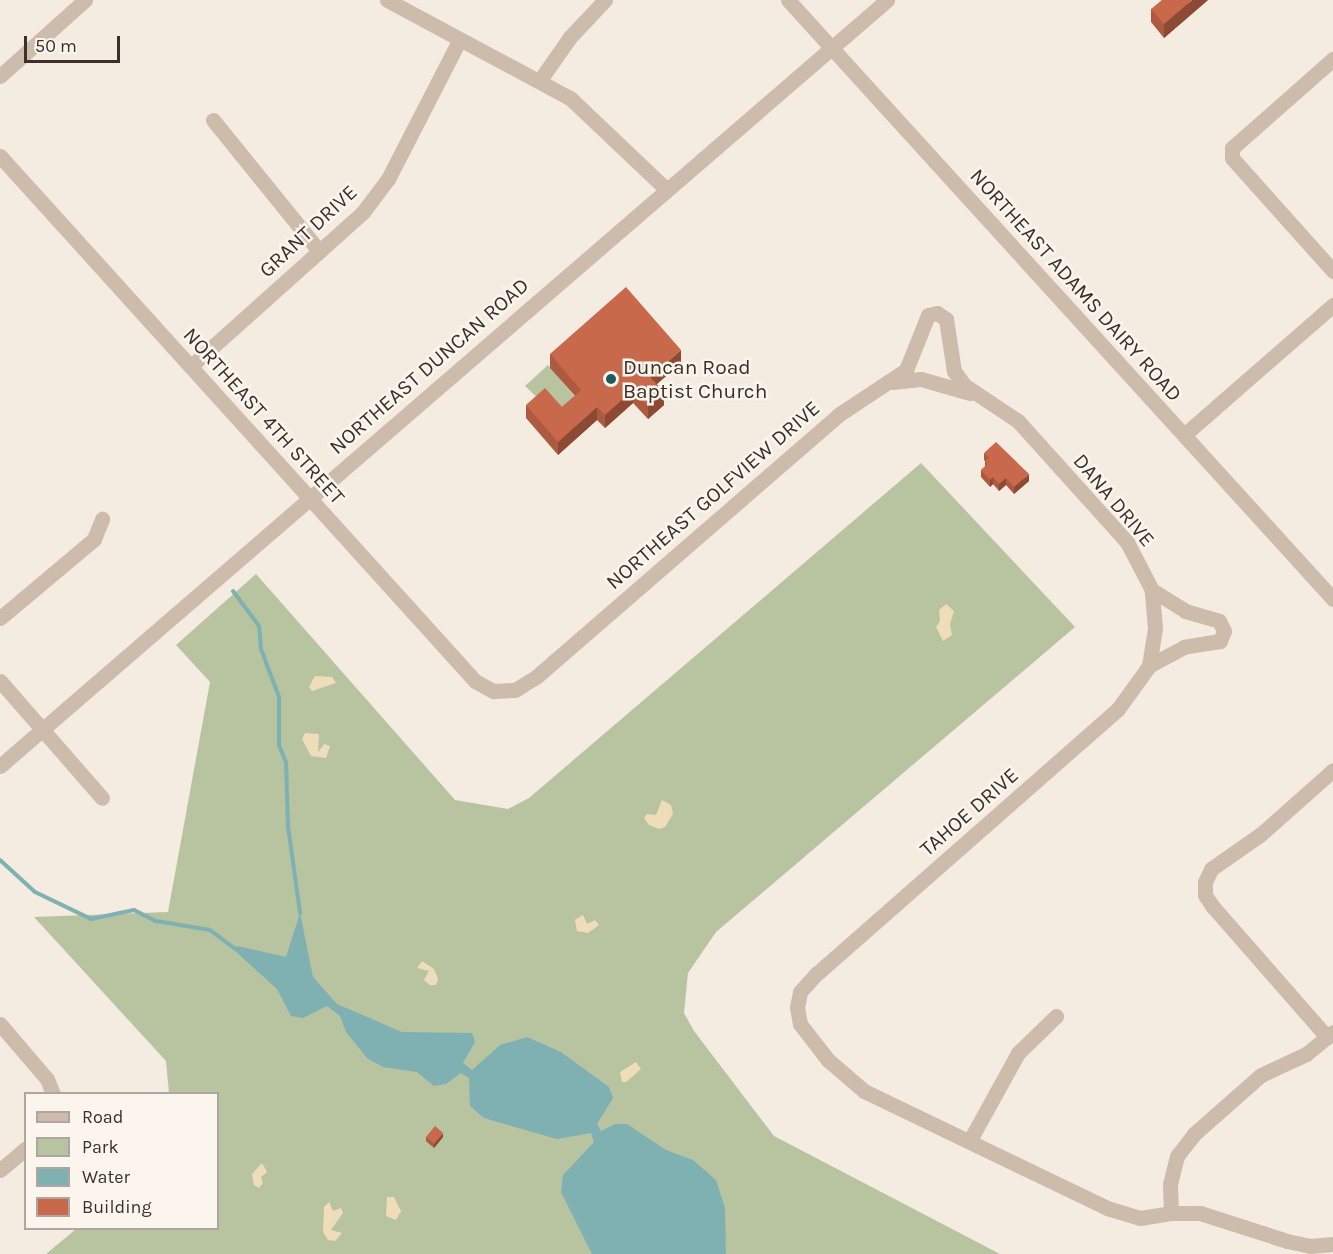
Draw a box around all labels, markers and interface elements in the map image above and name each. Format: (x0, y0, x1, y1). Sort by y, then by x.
scale bar (27, 24, 123, 62)
text: 50 m (35, 35, 77, 57)
street label: NORTHEAST ADAMS DAIRY ROAD (965, 163, 1187, 407)
street label: GRANT DRIVE (254, 179, 362, 283)
street label: NORTHEAST DUNCAN ROAD (324, 273, 534, 459)
street label: NORTHEAST 4TH STREET (178, 323, 350, 509)
place label: Duncan Road Baptist Church (623, 354, 767, 404)
marker: Duncan Road Baptist Church (604, 372, 618, 386)
street label: NORTHEAST GOLFVIEW DRIVE (601, 395, 825, 595)
street label: DANA DRIVE (1068, 448, 1160, 552)
street label: TAHOE DRIVE (915, 762, 1023, 862)
legend (24, 1092, 219, 1230)
text: Road (82, 1106, 123, 1128)
text: Park (82, 1136, 119, 1158)
text: Water (82, 1166, 130, 1188)
text: Building (82, 1196, 152, 1218)

